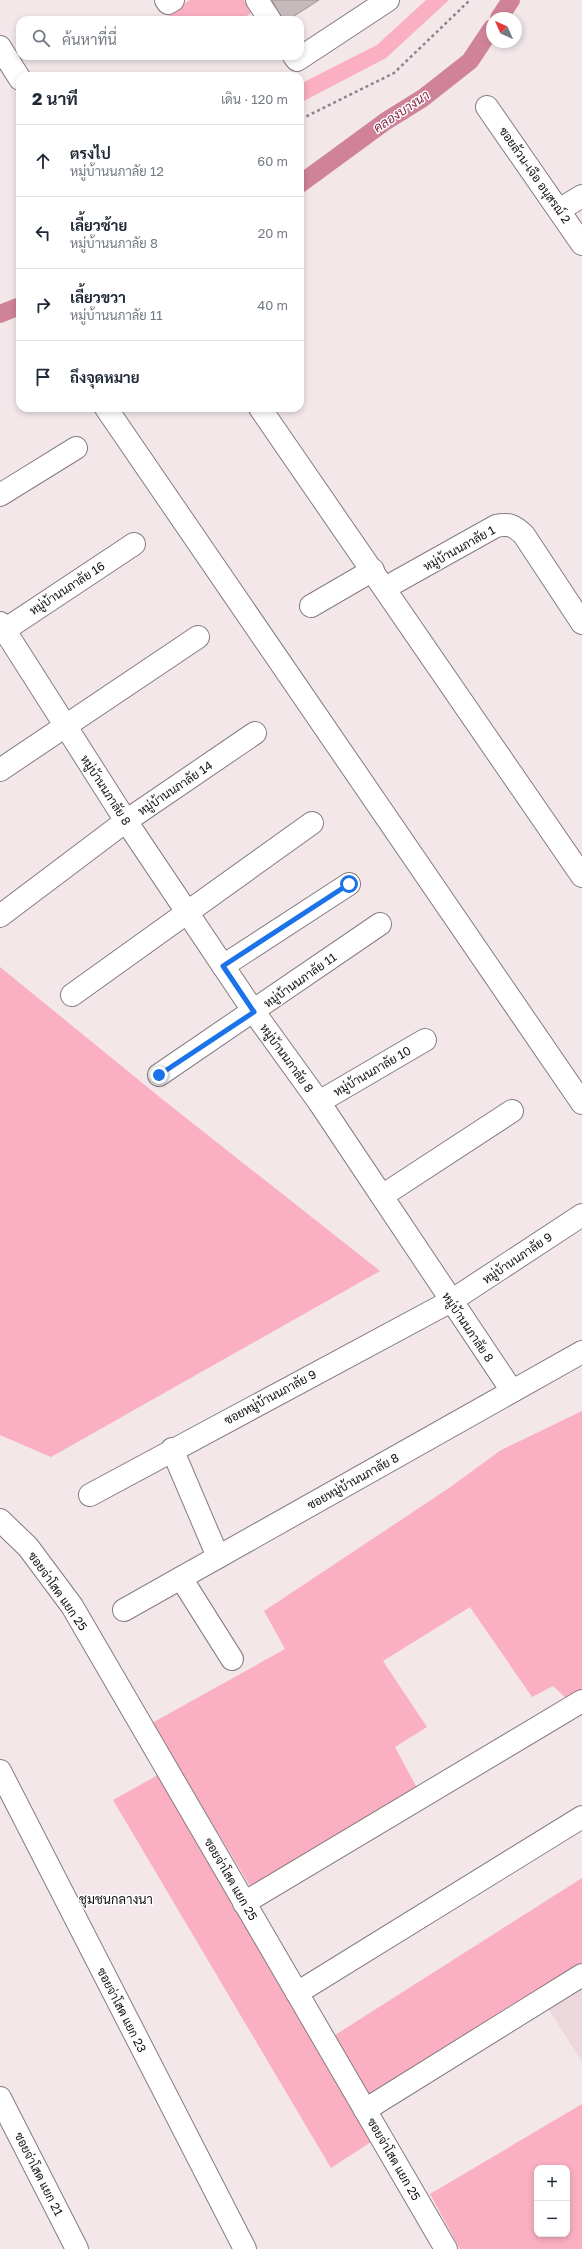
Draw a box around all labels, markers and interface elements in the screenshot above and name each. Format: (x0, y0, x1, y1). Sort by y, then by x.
north arrow (486, 12, 522, 48)
search box (16, 16, 304, 60)
icon: search (30, 27, 52, 49)
text: ค้นหาที่นี่ (62, 30, 117, 48)
water label: คลองบางนา (370, 86, 432, 136)
text: 2 นาที (32, 88, 78, 109)
text: เดิน · 120 m (221, 91, 288, 107)
street label: ซอยล้วน-เจือ อนุสรณ์ 2 (494, 124, 574, 227)
text: ตรงไป (70, 144, 111, 162)
icon: ahead (32, 150, 54, 172)
text: 60 m (257, 153, 288, 169)
text: หมู่บ้านนภาลัย 12 (70, 163, 164, 179)
text: เลี้ยวซ้าย (70, 216, 127, 234)
icon: left (32, 222, 54, 244)
text: 20 m (258, 225, 288, 241)
text: หมู่บ้านนภาลัย 8 (70, 235, 158, 251)
text: เลี้ยวขวา (70, 288, 126, 306)
icon: right (32, 294, 54, 316)
text: 40 m (257, 297, 288, 313)
text: หมู่บ้านนภาลัย 11 (70, 307, 163, 323)
icon: arrive (32, 366, 54, 388)
text: ถึงจุดหมาย (70, 368, 140, 386)
street label: หมู่บ้านนภาลัย 1 (421, 522, 498, 575)
street label: หมู่บ้านนภาลัย 16 (26, 558, 108, 619)
street label: หมู่บ้านนภาลัย 8 (77, 752, 134, 829)
street label: หมู่บ้านนภาลัย 14 (135, 757, 216, 819)
route start (340, 875, 358, 893)
street label: หมู่บ้านนภาลัย 11 (261, 949, 340, 1011)
street label: หมู่บ้านนภาลัย 8 (256, 1021, 317, 1096)
street label: หมู่บ้านนภาลัย 10 (331, 1043, 414, 1100)
route end (150, 1066, 168, 1084)
street label: หมู่บ้านนภาลัย 9 (479, 1229, 555, 1288)
street label: หมู่บ้านนภาลัย 8 (438, 1289, 497, 1365)
street label: ซอยหมู่บ้านนภาลัย 9 (221, 1366, 319, 1429)
street label: ซอยหมู่บ้านนภาลัย 8 (305, 1450, 402, 1513)
street label: ซอยจ่าโสด แยก 25 (25, 1549, 91, 1633)
street label: ซอยจ่าโสด แยก 25 (201, 1835, 261, 1923)
district label: ชุมชนกลางนา (79, 1891, 153, 1909)
street label: ซอยจ่าโสด แยก 23 (94, 1965, 150, 2055)
street label: ซอยจ่าโสด แยก 25 (364, 2115, 424, 2203)
street label: ซอยจ่าโสด แยก 21 (11, 2130, 67, 2219)
map controls (534, 2165, 570, 2237)
button: + (534, 2165, 570, 2201)
button: − (534, 2201, 570, 2237)

